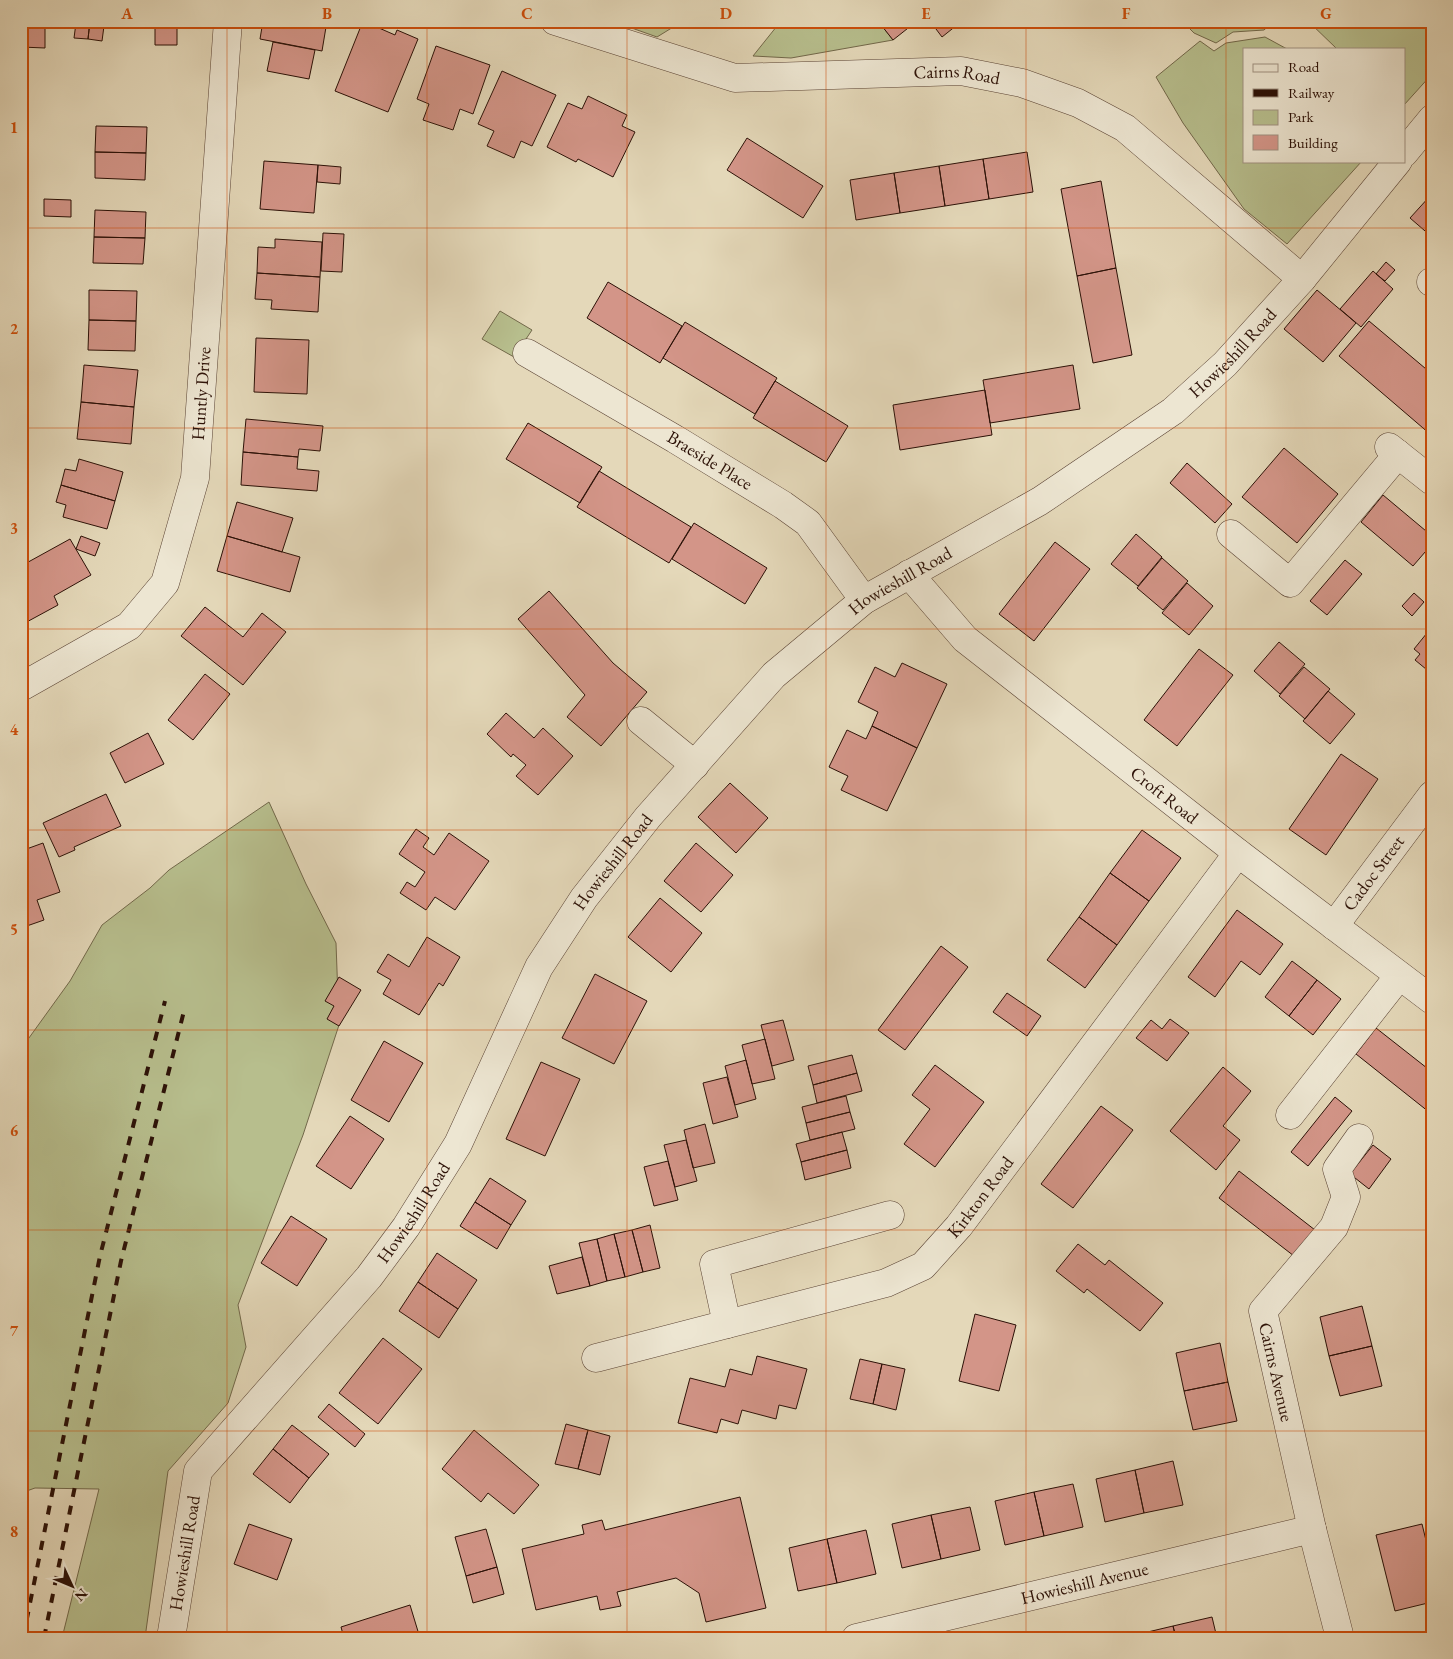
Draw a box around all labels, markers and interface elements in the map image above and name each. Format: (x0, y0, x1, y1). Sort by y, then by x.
text: A (120, 3, 133, 24)
text: B (322, 3, 332, 24)
text: C (521, 3, 533, 24)
text: D (720, 3, 732, 24)
text: E (921, 3, 931, 24)
text: F (1122, 3, 1131, 24)
text: G (1320, 3, 1332, 24)
legend (1243, 48, 1406, 162)
text: Road (1288, 57, 1320, 76)
street label: Cairns Road (913, 59, 1003, 90)
text: Railway (1288, 83, 1335, 102)
text: Park (1288, 107, 1315, 126)
text: 1 (10, 117, 18, 138)
text: Building (1288, 133, 1338, 152)
street label: Howieshill Road (1184, 302, 1282, 402)
text: 2 (10, 318, 19, 339)
street label: Huntly Drive (186, 346, 215, 441)
street label: Braeside Place (663, 425, 757, 495)
text: 3 (10, 518, 18, 539)
street label: Howieshill Road (843, 541, 957, 620)
text: 4 (10, 719, 19, 740)
street label: Croft Road (1126, 761, 1204, 829)
street label: Howieshill Road (567, 808, 658, 914)
street label: Cadoc Street (1337, 830, 1409, 915)
text: 5 (10, 919, 18, 940)
text: 6 (10, 1120, 19, 1141)
street label: Kirkton Road (942, 1151, 1019, 1243)
street label: Howieshill Road (371, 1157, 455, 1267)
text: 7 (10, 1320, 19, 1341)
street label: Cairns Avenue (1254, 1320, 1299, 1424)
street label: Howieshill Road (164, 1493, 205, 1612)
text: 8 (10, 1521, 18, 1542)
street label: Howieshill Avenue (1018, 1557, 1151, 1609)
north arrow (48, 1562, 98, 1612)
text: N (70, 1585, 92, 1606)

